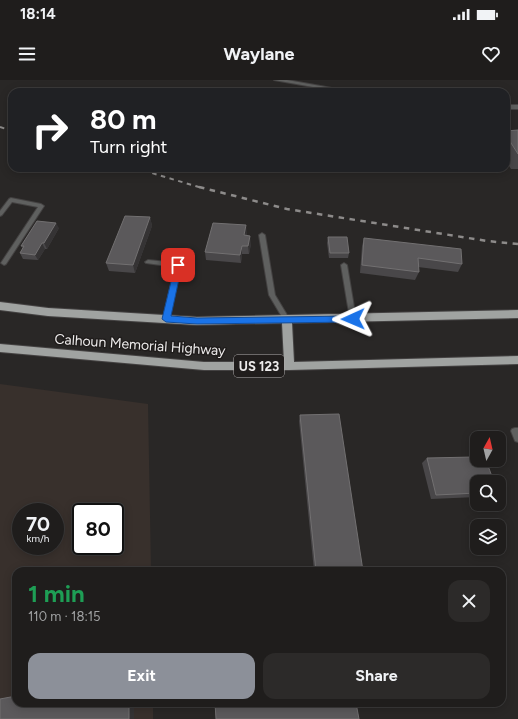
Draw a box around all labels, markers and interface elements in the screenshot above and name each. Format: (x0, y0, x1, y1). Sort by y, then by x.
text: 18:14 (20, 5, 56, 23)
icon: menu (16, 43, 38, 65)
text: Waylane (224, 43, 294, 65)
icon: heart (480, 43, 502, 65)
text: 80 m (90, 102, 156, 136)
icon: right (24, 104, 76, 156)
text: Turn right (90, 136, 167, 158)
pin (161, 248, 195, 282)
icon: arrive (167, 254, 189, 276)
position arrow (332, 298, 374, 340)
street label: Calhoun Memorial Highway (54, 331, 227, 360)
road number: US 123 (234, 355, 284, 377)
north arrow (470, 431, 506, 467)
map controls (470, 431, 506, 555)
button: search (470, 475, 506, 511)
speed limit sign: 80 (72, 503, 124, 555)
text: 70 (26, 512, 50, 536)
button: layers (470, 519, 506, 555)
text: km/h (27, 532, 49, 545)
text: 1 min (28, 579, 85, 608)
button: close (448, 580, 490, 622)
text: 110 m · 18:15 (28, 609, 101, 624)
button: Exit (28, 653, 255, 699)
button: Share (263, 653, 490, 699)

